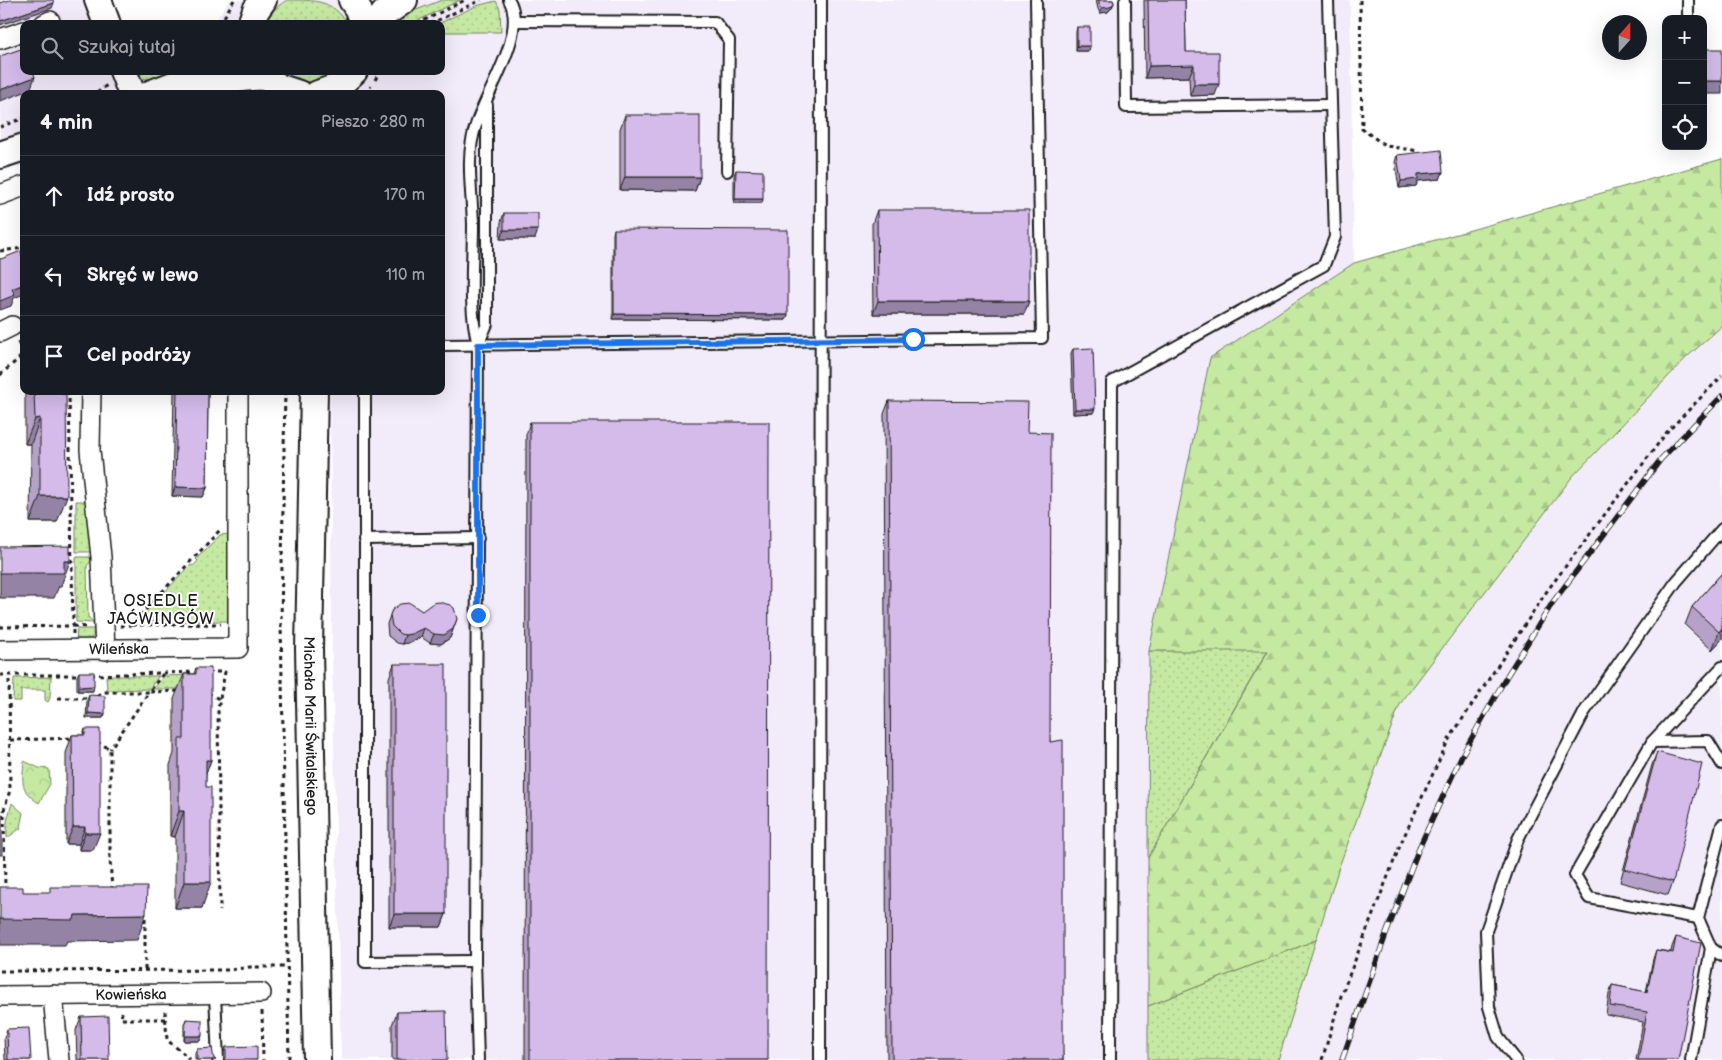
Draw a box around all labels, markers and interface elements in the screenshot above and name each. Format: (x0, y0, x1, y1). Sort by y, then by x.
north arrow (1602, 15, 1647, 60)
map controls (1662, 15, 1707, 150)
button: + (1662, 15, 1707, 60)
search box (20, 20, 445, 75)
icon: search (38, 34, 66, 62)
text: Szukaj tutaj (78, 36, 175, 59)
button: − (1662, 60, 1707, 105)
button: locate (1662, 105, 1707, 150)
text: 4 min (40, 110, 93, 135)
text: Pieszo · 280 m (321, 113, 425, 132)
icon: ahead (40, 182, 68, 210)
text: Idź prosto (87, 184, 175, 207)
text: 170 m (384, 186, 425, 205)
icon: left (40, 262, 68, 290)
text: Skręć w lewo (87, 264, 199, 287)
text: 110 m (386, 266, 425, 285)
route start (902, 328, 925, 351)
icon: arrive (40, 342, 68, 370)
text: Cel podróży (87, 344, 191, 367)
district label: OSIEDLE JAĆWINGÓW (107, 592, 215, 629)
route end (467, 604, 490, 627)
street label: Michała Marii Świtalskiego (299, 636, 322, 816)
street label: Wileńska (89, 639, 149, 659)
street label: Kowieńska (95, 985, 167, 1004)

